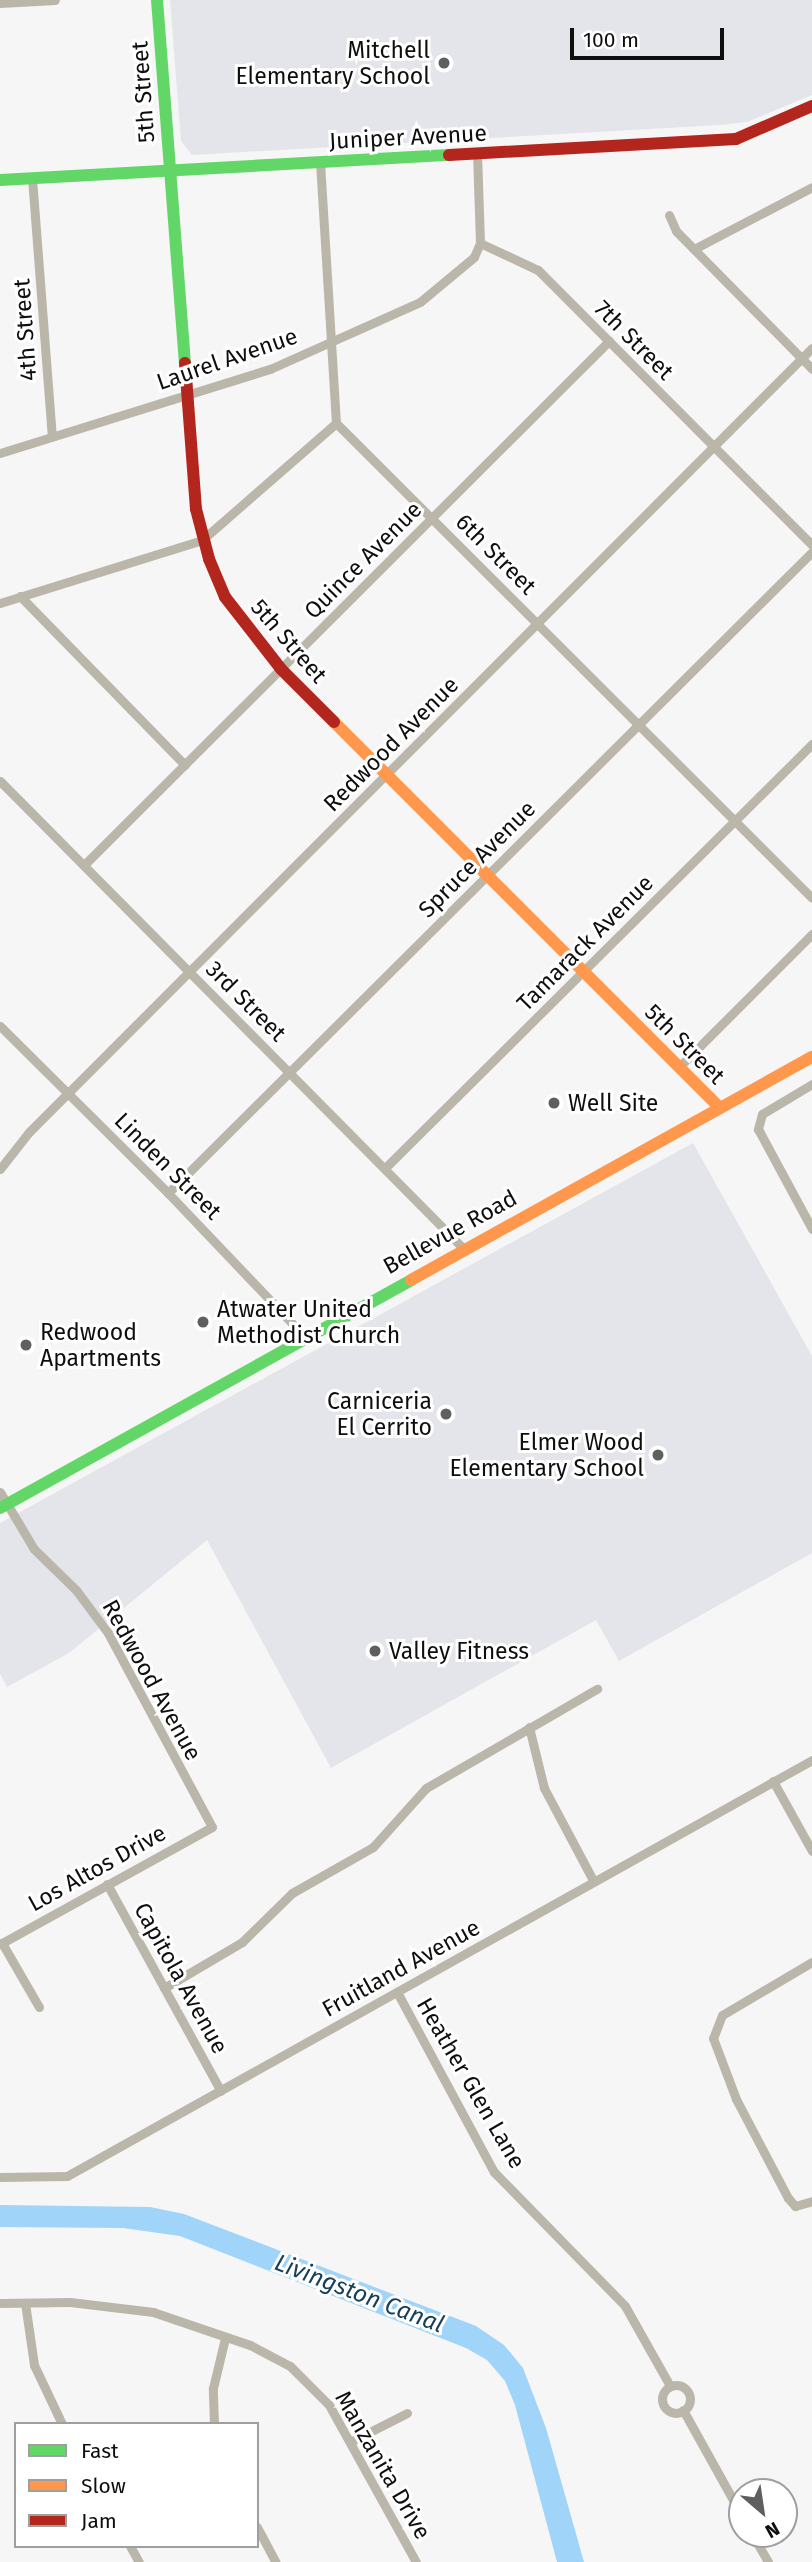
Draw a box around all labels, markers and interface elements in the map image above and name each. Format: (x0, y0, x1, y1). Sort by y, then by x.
scale bar (574, 14, 728, 58)
text: 100 m (583, 27, 639, 53)
place label: Mitchell Elementary School (235, 36, 430, 90)
street label: 5th Street (126, 40, 160, 144)
marker: Mitchell Elementary School (436, 55, 452, 71)
street label: Juniper Avenue (328, 119, 488, 155)
street label: 4th Street (8, 278, 42, 382)
street label: 7th Street (589, 295, 679, 385)
street label: Laurel Avenue (153, 322, 301, 396)
street label: Quince Avenue (299, 496, 427, 624)
street label: 6th Street (450, 508, 542, 600)
street label: 5th Street (245, 594, 333, 688)
street label: Redwood Avenue (318, 671, 464, 817)
street label: Spruce Avenue (413, 795, 541, 923)
street label: Tamarack Avenue (511, 869, 659, 1017)
street label: 3rd Street (200, 955, 292, 1047)
street label: 5th Street (639, 998, 731, 1090)
place label: Well Site (568, 1089, 658, 1117)
marker: Well Site (546, 1095, 562, 1111)
street label: Linden Street (109, 1107, 227, 1225)
street label: Bellevue Road (378, 1184, 522, 1280)
place label: Atwater United Methodist Church (217, 1295, 400, 1349)
marker: Atwater United Methodist Church (195, 1314, 211, 1330)
place label: Redwood Apartments (40, 1318, 161, 1372)
marker: Redwood Apartments (18, 1337, 34, 1353)
place label: Carniceria El Cerrito (327, 1387, 432, 1441)
marker: Carniceria El Cerrito (438, 1406, 454, 1422)
place label: Elmer Wood Elementary School (449, 1428, 644, 1482)
marker: Elmer Wood Elementary School (650, 1447, 666, 1463)
street label: Redwood Avenue (96, 1595, 208, 1765)
place label: Valley Fitness (389, 1637, 529, 1665)
marker: Valley Fitness (367, 1643, 383, 1659)
street label: Los Altos Drive (23, 1819, 171, 1917)
street label: Capitola Avenue (128, 1898, 234, 2058)
street label: Fruitland Avenue (317, 1913, 485, 2023)
street label: Heather Glen Lane (411, 1993, 531, 2173)
water label: Livingston Canal (270, 2249, 448, 2339)
street label: Manzanita Drive (329, 2386, 437, 2544)
legend (14, 2422, 259, 2548)
text: Fast (81, 2438, 119, 2464)
text: Slow (81, 2473, 126, 2499)
north arrow (728, 2478, 798, 2548)
text: Jam (81, 2508, 117, 2534)
text: N (761, 2517, 784, 2543)

